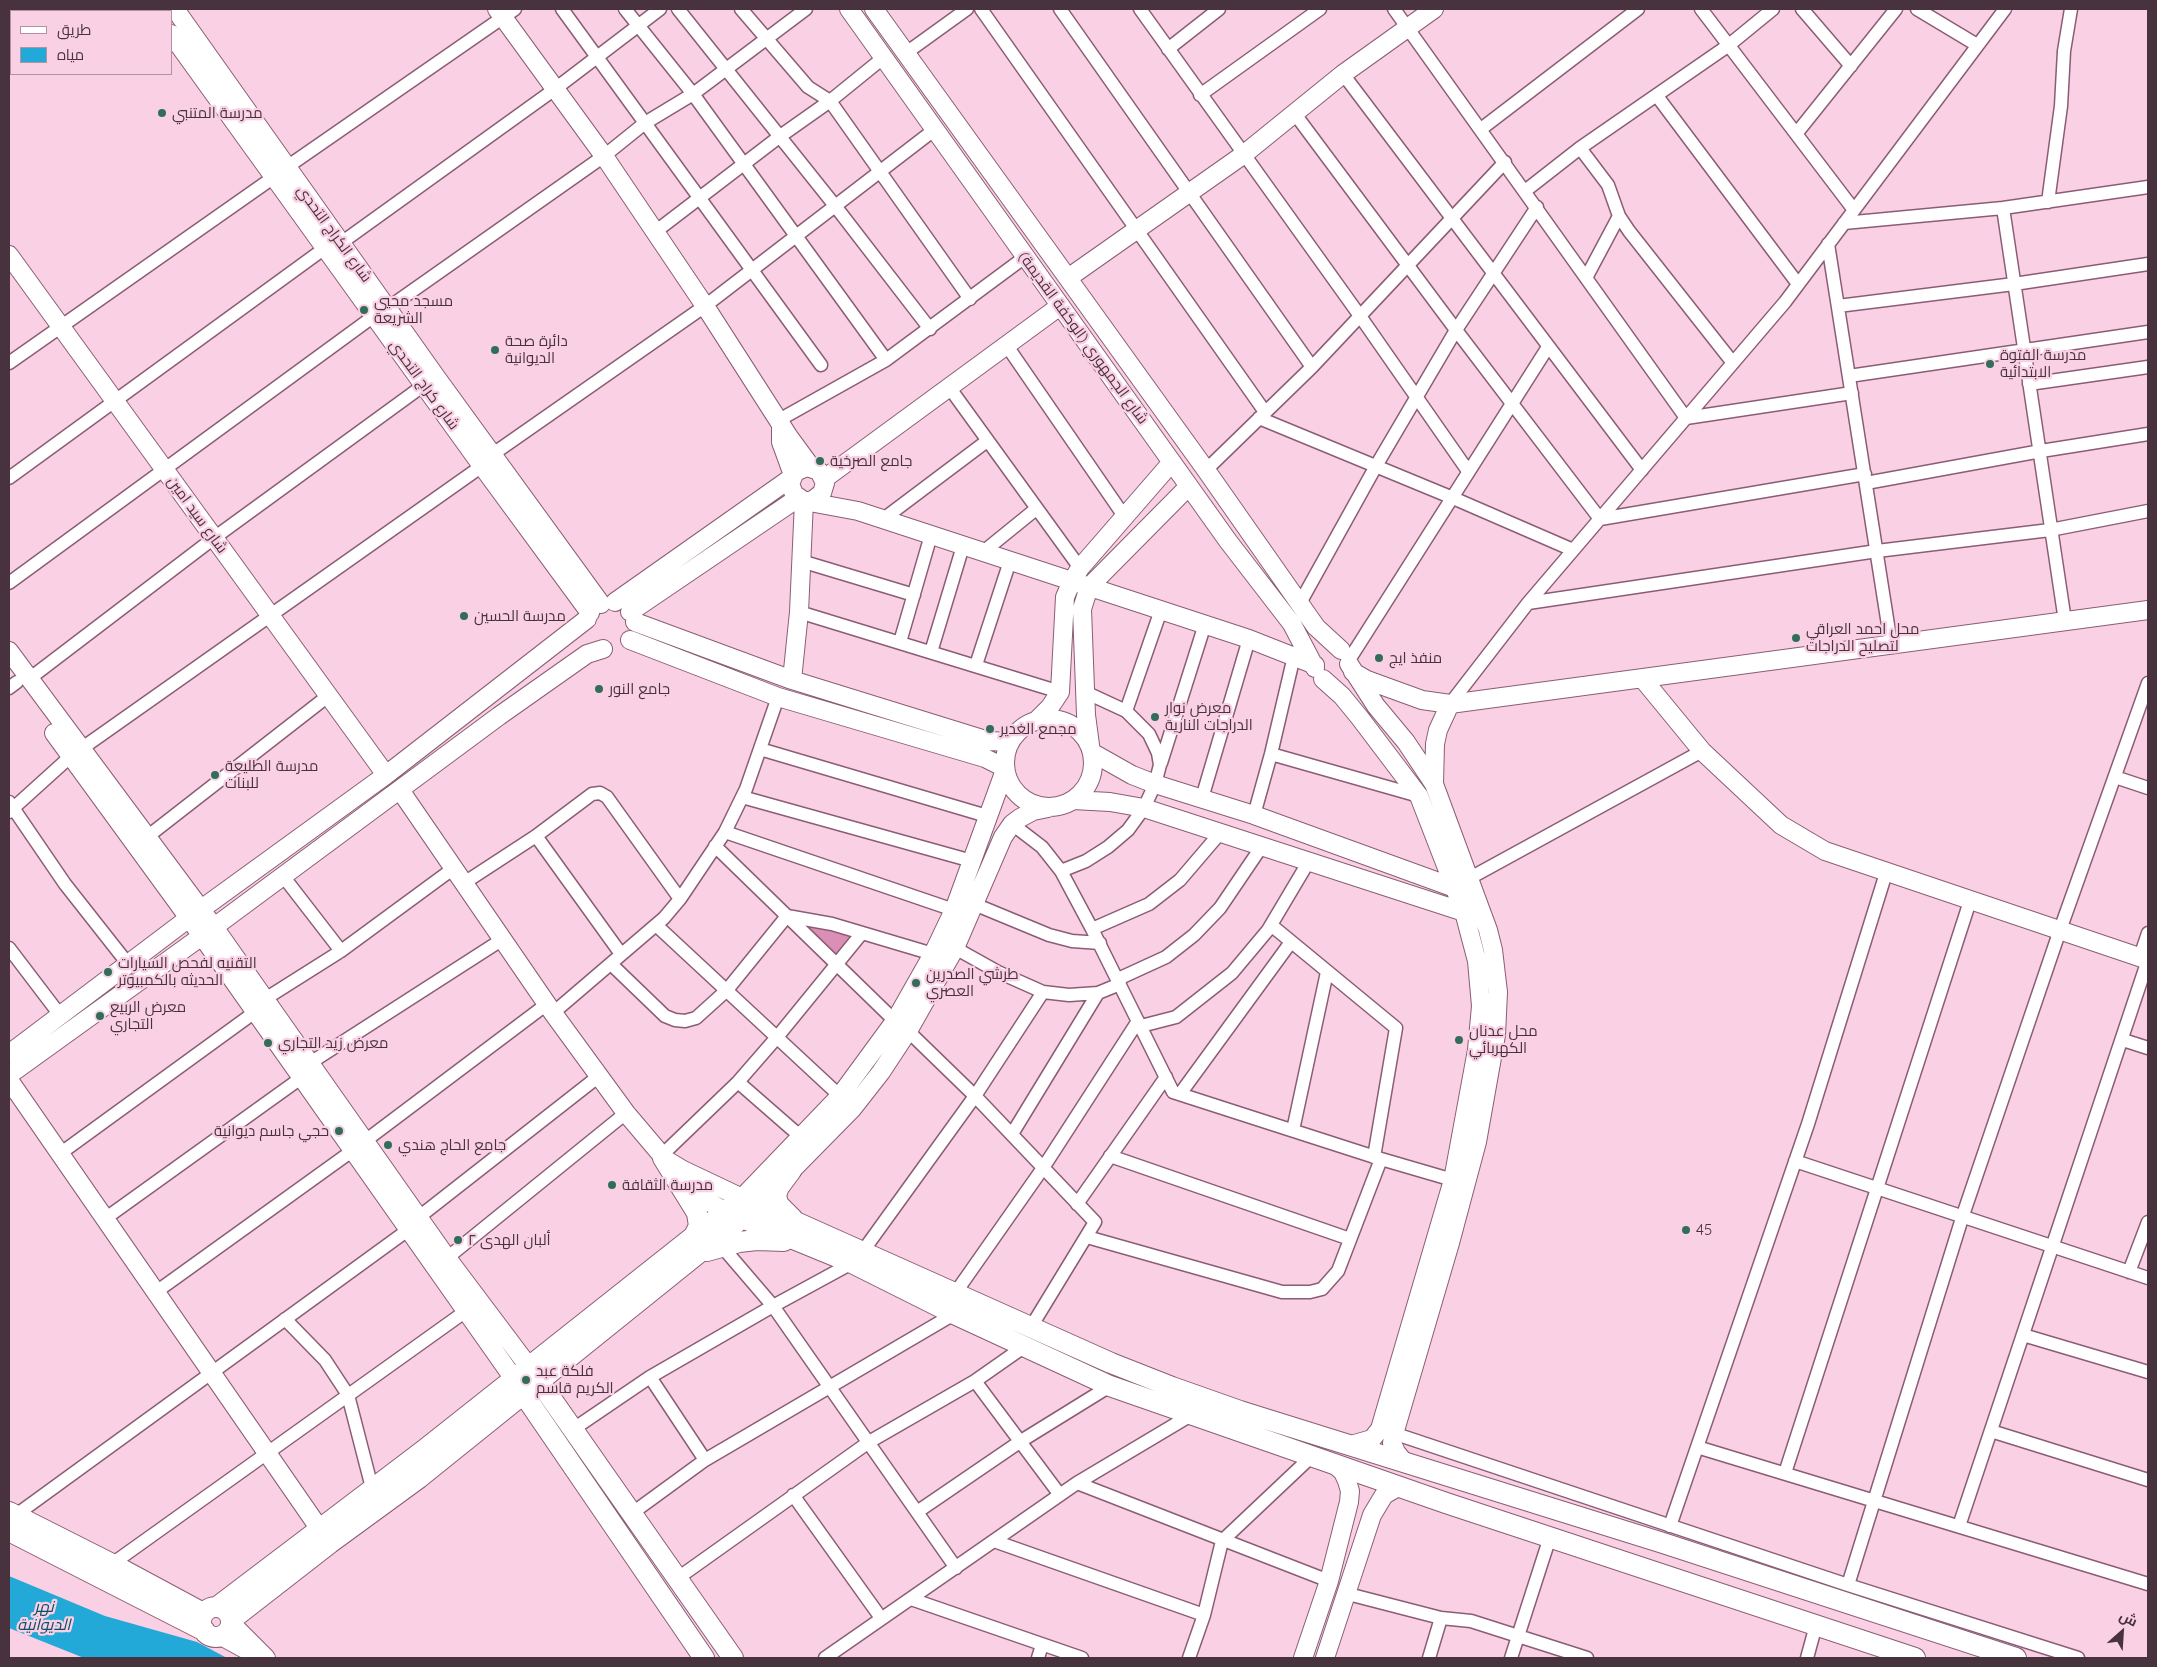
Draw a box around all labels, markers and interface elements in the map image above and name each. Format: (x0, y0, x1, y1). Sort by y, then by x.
legend (10, 10, 172, 75)
text: طريق (57, 20, 91, 39)
text: مياه (57, 45, 84, 64)
place label: مدرسة المتنبي (172, 104, 263, 122)
marker: مدرسة المتنبي (156, 107, 168, 119)
street label: شارع الكراج التحدي (293, 182, 375, 286)
street label: شارع الجمهوري (الوكفة القديمة) (1014, 248, 1152, 428)
place label: مسجد محيي الشريعة (374, 292, 453, 327)
marker: مسجد محيي الشريعة (358, 304, 370, 316)
place label: دائرة صحة الديوانية (505, 332, 568, 367)
street label: شارع كراج التحدي (385, 336, 463, 434)
marker: دائرة صحة الديوانية (489, 344, 501, 356)
place label: مدرسة الفتوة الابتدائية (2000, 346, 2086, 381)
marker: مدرسة الفتوة الابتدائية (1984, 358, 1996, 370)
place label: جامع الصرخية (830, 452, 912, 470)
marker: جامع الصرخية (814, 455, 826, 467)
street label: شارع سيد امين (163, 473, 231, 557)
place label: مدرسة الحسين (474, 607, 566, 625)
marker: مدرسة الحسين (458, 610, 470, 622)
place label: محل احمد العراقي لتصليح الدراجات (1806, 620, 1919, 655)
marker: محل احمد العراقي لتصليح الدراجات (1790, 632, 1802, 644)
place label: منفذ ايج (1389, 649, 1442, 667)
marker: منفذ ايج (1373, 652, 1385, 664)
place label: جامع النور (609, 680, 670, 698)
marker: جامع النور (593, 683, 605, 695)
place label: معرض نوار الدراجات النارية (1165, 699, 1253, 734)
marker: معرض نوار الدراجات النارية (1149, 711, 1161, 723)
place label: مجمع الغدير (1000, 720, 1077, 738)
marker: مجمع الغدير (984, 723, 996, 735)
place label: مدرسة الطليعة للبنات (225, 757, 318, 792)
marker: مدرسة الطليعة للبنات (209, 769, 221, 781)
place label: التقنيه لفحص السيارات الحديثه بالكمبيوتر (118, 954, 257, 989)
place label: طرشي الصدرين العصري (926, 965, 1019, 1000)
marker: التقنيه لفحص السيارات الحديثه بالكمبيوتر (102, 966, 114, 978)
marker: طرشي الصدرين العصري (910, 977, 922, 989)
place label: معرض الربيع التجاري (110, 998, 186, 1033)
marker: معرض الربيع التجاري (94, 1010, 106, 1022)
place label: محل عدنان الكهربائي (1469, 1022, 1538, 1057)
place label: معرض زيد التجاري (278, 1034, 388, 1052)
marker: محل عدنان الكهربائي (1453, 1034, 1465, 1046)
marker: معرض زيد التجاري (262, 1037, 274, 1049)
place label: حجي جاسم ديوانية (214, 1122, 329, 1140)
marker: حجي جاسم ديوانية (333, 1125, 345, 1137)
place label: جامع الحاج هندي (398, 1136, 506, 1154)
marker: جامع الحاج هندي (382, 1139, 394, 1151)
place label: مدرسة الثقافة (622, 1176, 713, 1194)
marker: مدرسة الثقافة (606, 1179, 618, 1191)
place label: 45 (1696, 1221, 1712, 1239)
marker: 45 (1680, 1224, 1692, 1236)
place label: ألبان الهدى ٢ (468, 1231, 551, 1249)
marker: ألبان الهدى ٢ (452, 1234, 464, 1246)
place label: فلكة عبد الكريم قاسم (536, 1362, 614, 1397)
marker: فلكة عبد الكريم قاسم (520, 1374, 532, 1386)
water label: نهر الديوانية (17, 1597, 71, 1635)
text: ش (2117, 1606, 2141, 1631)
north arrow (2097, 1607, 2147, 1657)

